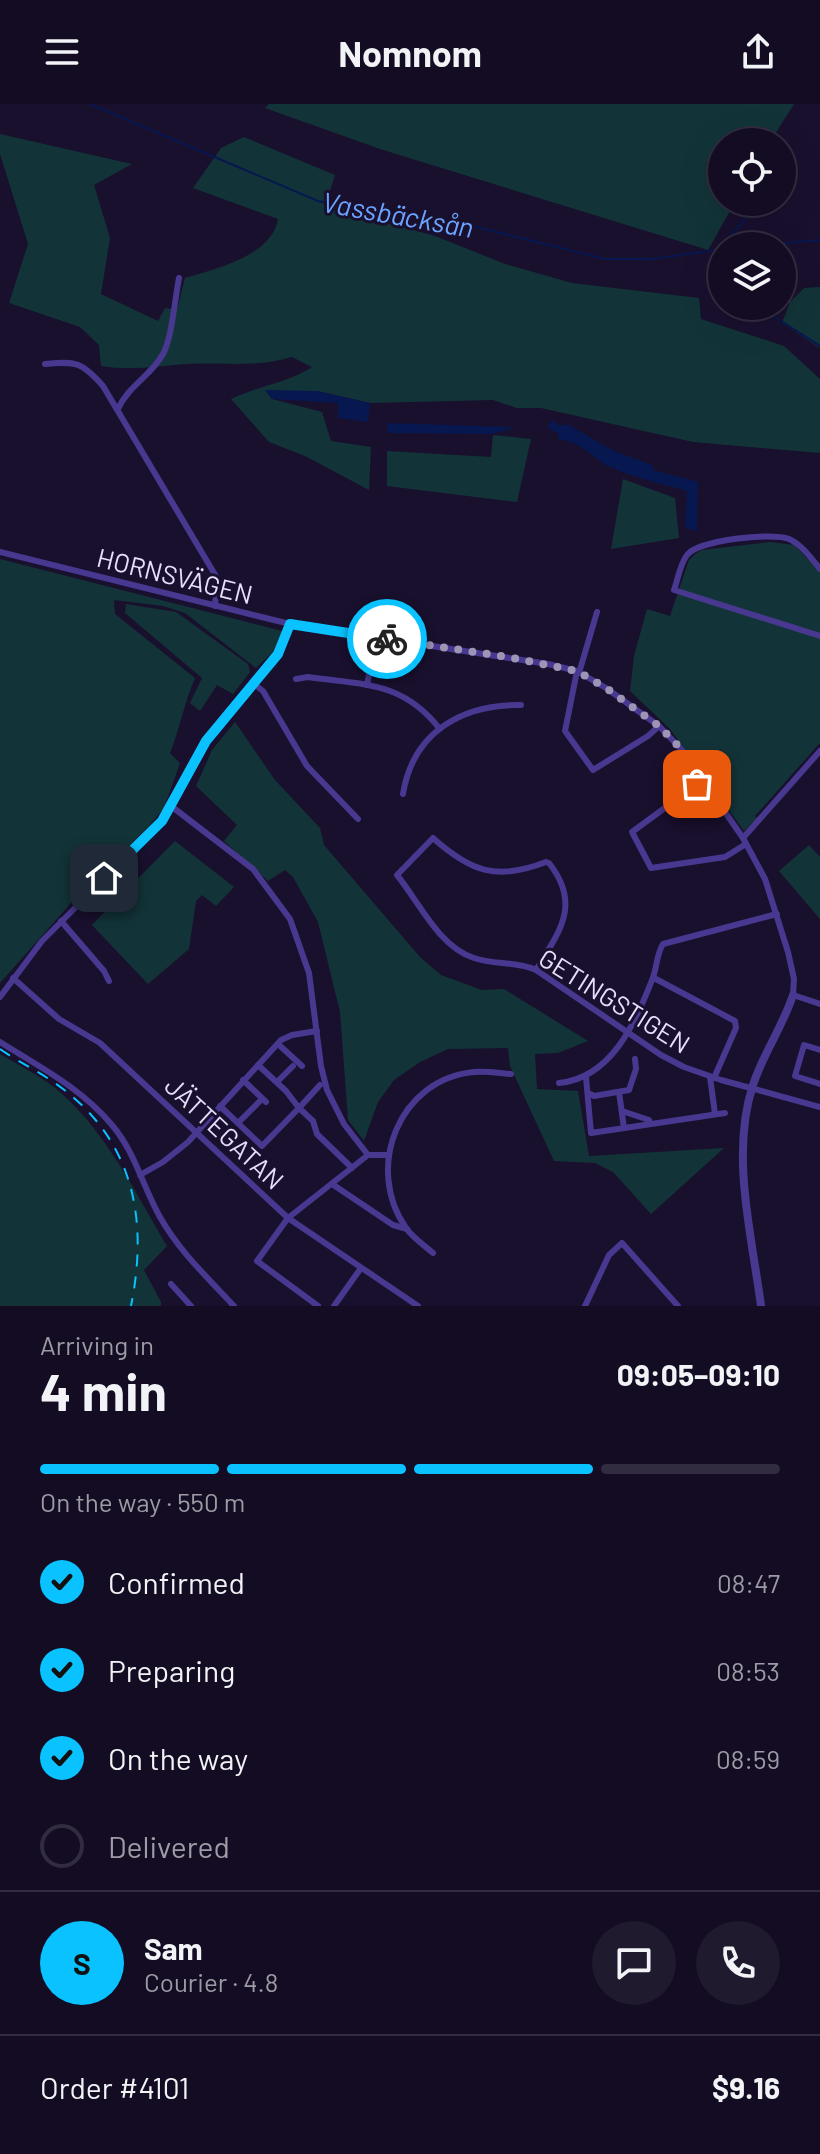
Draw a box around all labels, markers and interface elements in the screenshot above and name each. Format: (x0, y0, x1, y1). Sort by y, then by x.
icon: menu (40, 30, 84, 74)
icon: share (736, 30, 780, 74)
text: Nomnom (338, 31, 482, 74)
map controls (708, 128, 796, 320)
button: locate (708, 128, 796, 216)
water label: Vassbäcksån (320, 184, 476, 244)
button: layers (708, 232, 796, 320)
street label: HORNSVÄGEN (94, 541, 256, 609)
courier (347, 599, 427, 679)
icon: bike (365, 617, 409, 661)
pin (663, 750, 731, 818)
icon: bag (675, 762, 719, 806)
pin (70, 844, 138, 912)
icon: home (82, 856, 126, 900)
street label: GETINGSTIGEN (534, 941, 696, 1059)
street label: JÄTTEGATAN (159, 1069, 291, 1195)
text: Arriving in (40, 1329, 154, 1360)
text: 09:05–09:10 (617, 1356, 780, 1392)
text: 4 min (40, 1359, 167, 1421)
text: On the way · 550 m (40, 1486, 245, 1517)
icon: check (40, 1560, 84, 1604)
text: Confirmed (108, 1564, 245, 1600)
text: 08:47 (717, 1567, 780, 1598)
icon: check (40, 1648, 84, 1692)
text: Preparing (108, 1652, 235, 1688)
text: 08:53 (716, 1655, 780, 1686)
icon: check (40, 1736, 84, 1780)
text: On the way (108, 1740, 248, 1776)
text: 08:59 (716, 1743, 780, 1774)
text: Delivered (108, 1828, 230, 1864)
button: chat (592, 1921, 676, 2005)
button: phone (696, 1921, 780, 2005)
text: Sam (144, 1930, 203, 1966)
text: S (73, 1945, 91, 1981)
text: Courier · 4.8 (144, 1966, 278, 1997)
text: Order #4101 (40, 2069, 189, 2105)
text: $9.16 (712, 2069, 780, 2105)

